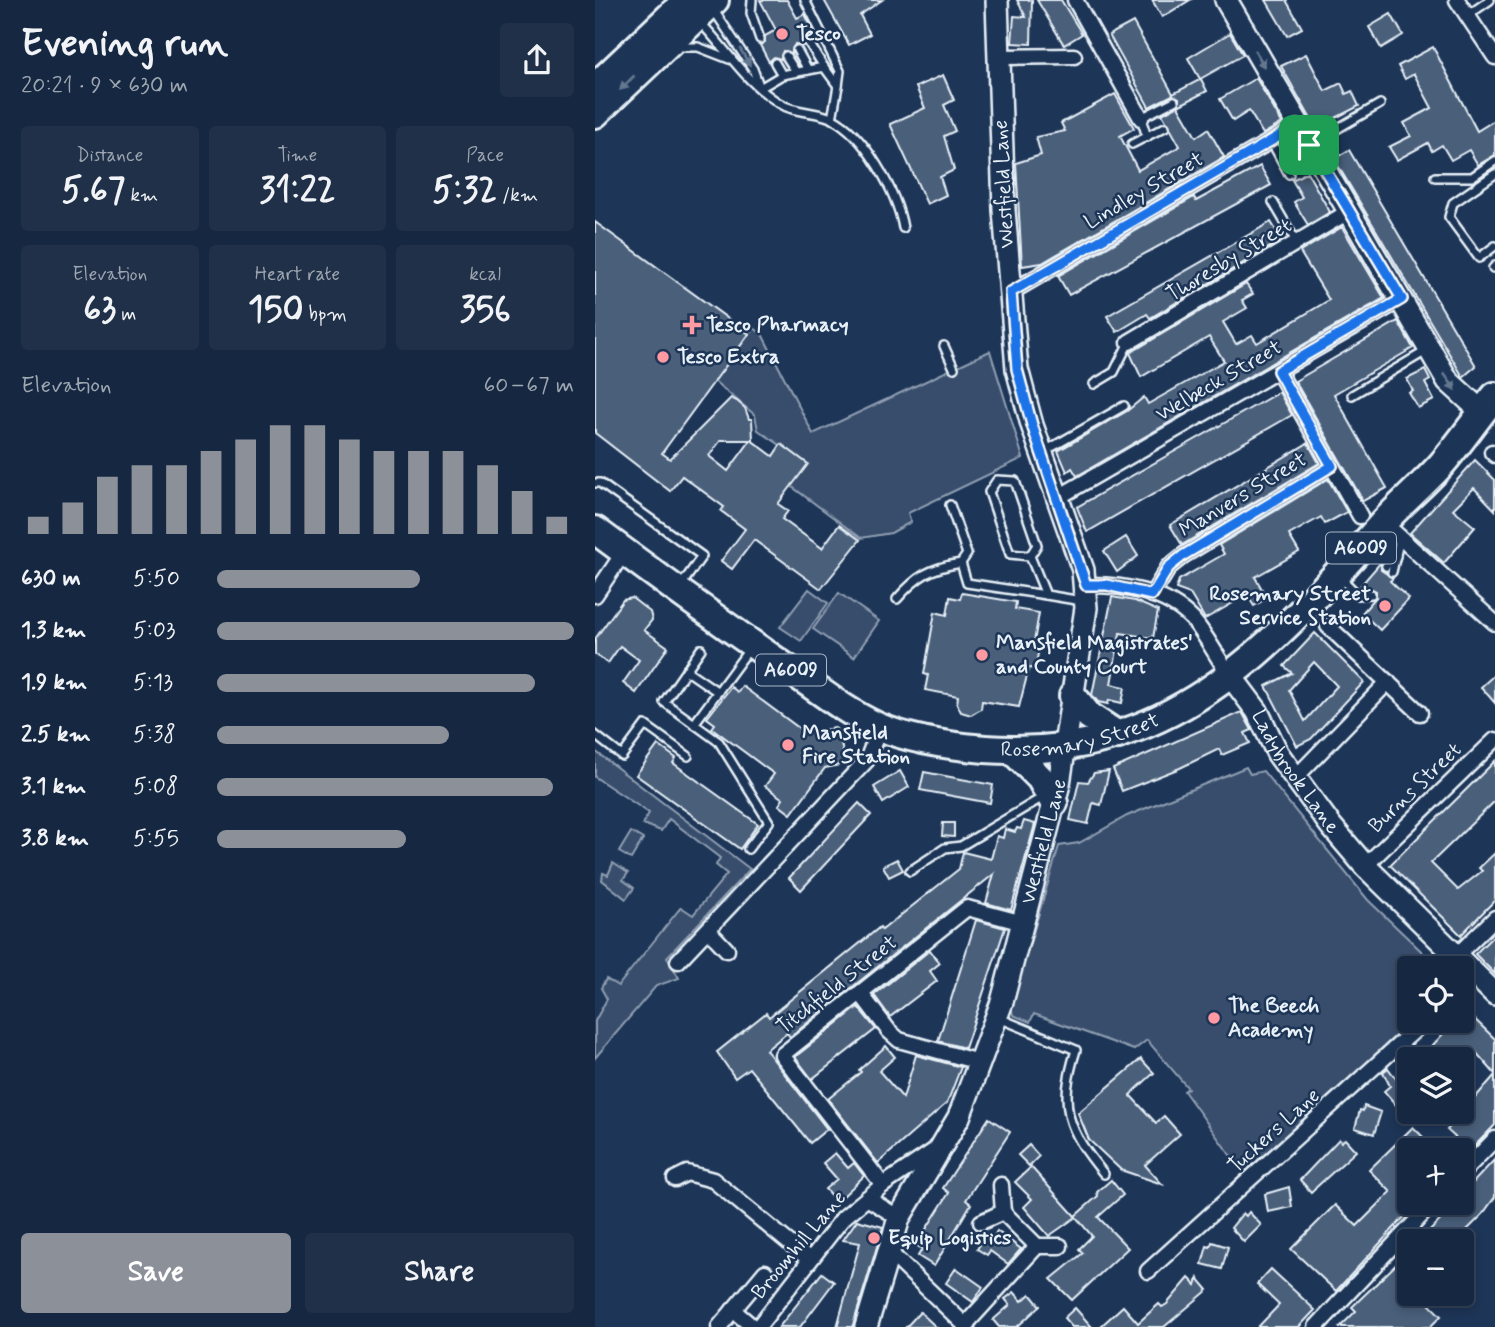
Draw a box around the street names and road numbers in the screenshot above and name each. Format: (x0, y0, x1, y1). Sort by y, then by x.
street label: Westfield Lane (987, 119, 1021, 249)
street label: Lindley Street (1079, 146, 1209, 236)
street label: Thoresby Street (1161, 211, 1297, 309)
street label: Welbeck Street (1151, 334, 1287, 428)
street label: Manvers Street (1174, 446, 1312, 544)
road number: A6009 (1326, 533, 1396, 564)
road number: A6009 (756, 654, 826, 685)
street label: Ladybrook Lane (1244, 705, 1346, 840)
street label: Rosemary Street (1000, 706, 1164, 764)
street label: Burns Street (1362, 736, 1468, 840)
street label: Westfield Lane (1014, 777, 1074, 907)
street label: Titchfield Street (771, 929, 903, 1041)
street label: Tuckers Lane (1222, 1082, 1326, 1180)
street label: Broomhill Lane (745, 1185, 853, 1305)

